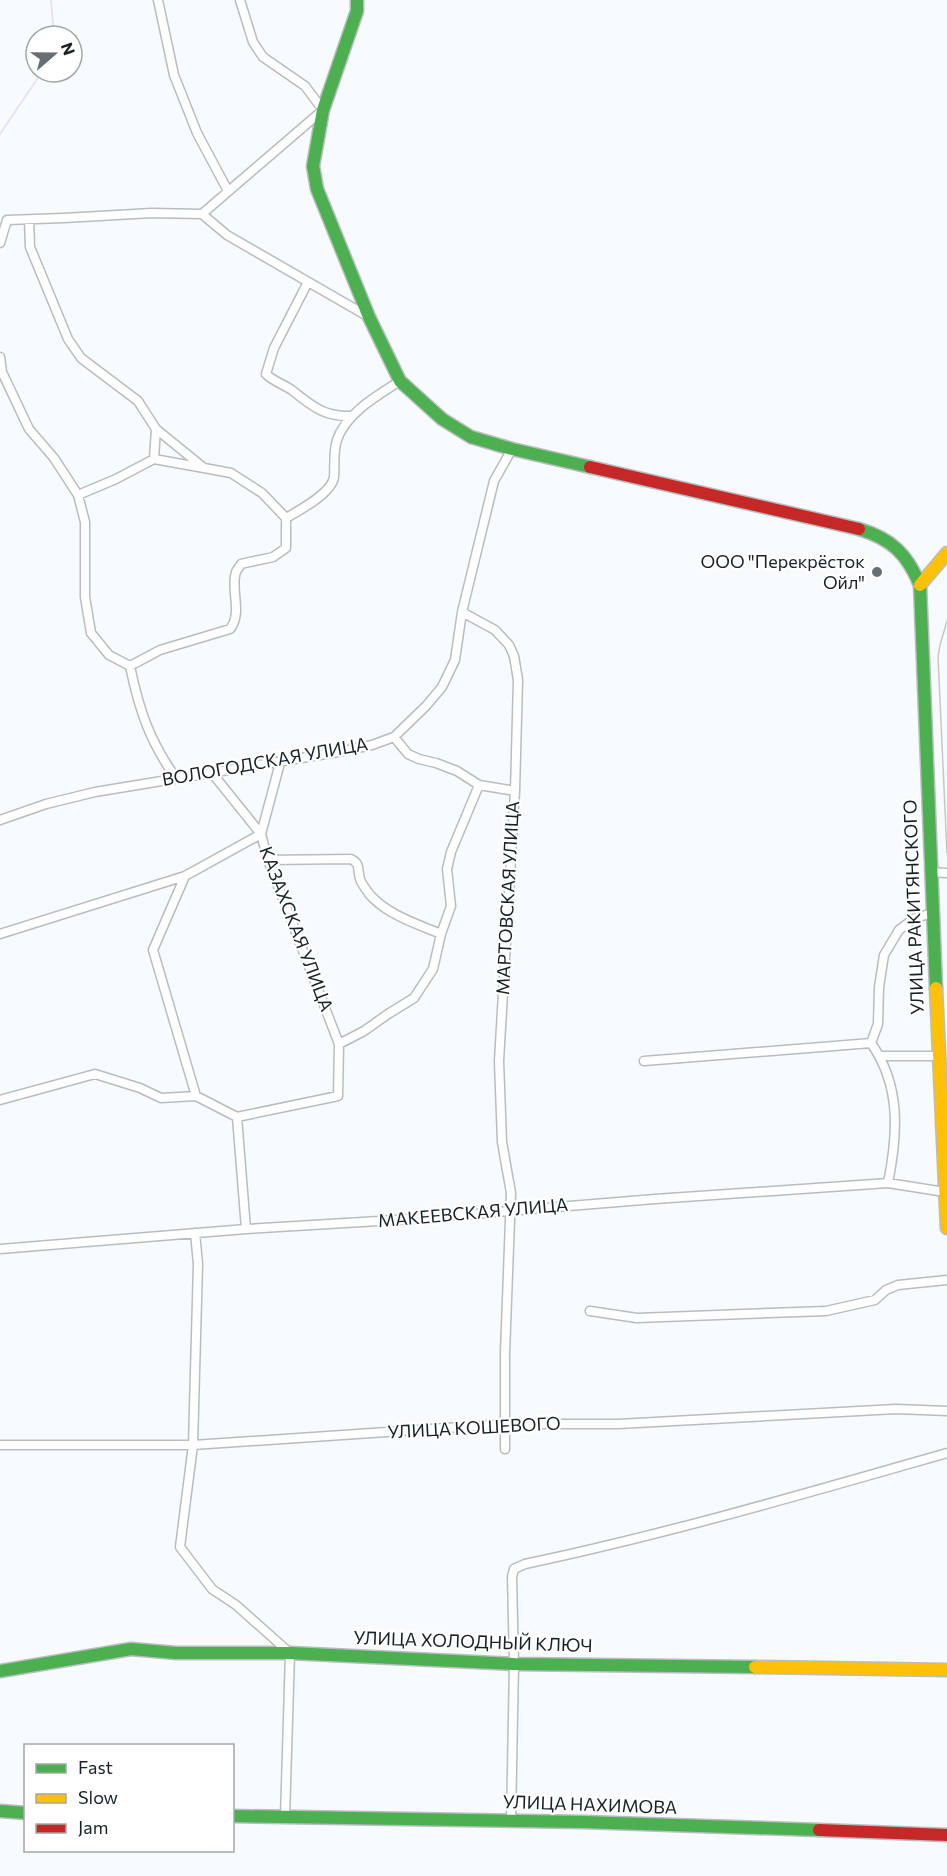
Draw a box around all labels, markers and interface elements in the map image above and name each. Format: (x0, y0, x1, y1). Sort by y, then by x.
north arrow (24, 24, 84, 84)
text: N (58, 40, 80, 58)
place label: ООО "Перекрёсток Ойл" (701, 550, 865, 593)
marker: ООО "Перекрёсток Ойл" (870, 565, 884, 579)
street label: ВОЛОГОДСКАЯ УЛИЦА (160, 732, 369, 790)
street label: УЛИЦА РАКИТЯНСКОГО (898, 799, 928, 1015)
street label: МАРТОВСКАЯ УЛИЦА (491, 800, 523, 996)
street label: КАЗАХСКАЯ УЛИЦА (255, 843, 339, 1014)
street label: МАКЕЕВСКАЯ УЛИЦА (377, 1193, 569, 1231)
street label: УЛИЦА КОШЕВОГО (387, 1411, 561, 1443)
street label: УЛИЦА ХОЛОДНЫЙ КЛЮЧ (353, 1626, 593, 1656)
legend (24, 1744, 234, 1852)
text: Fast (78, 1756, 113, 1778)
text: Slow (78, 1786, 118, 1808)
street label: УЛИЦА НАХИМОВА (502, 1790, 678, 1818)
text: Jam (78, 1816, 108, 1838)

